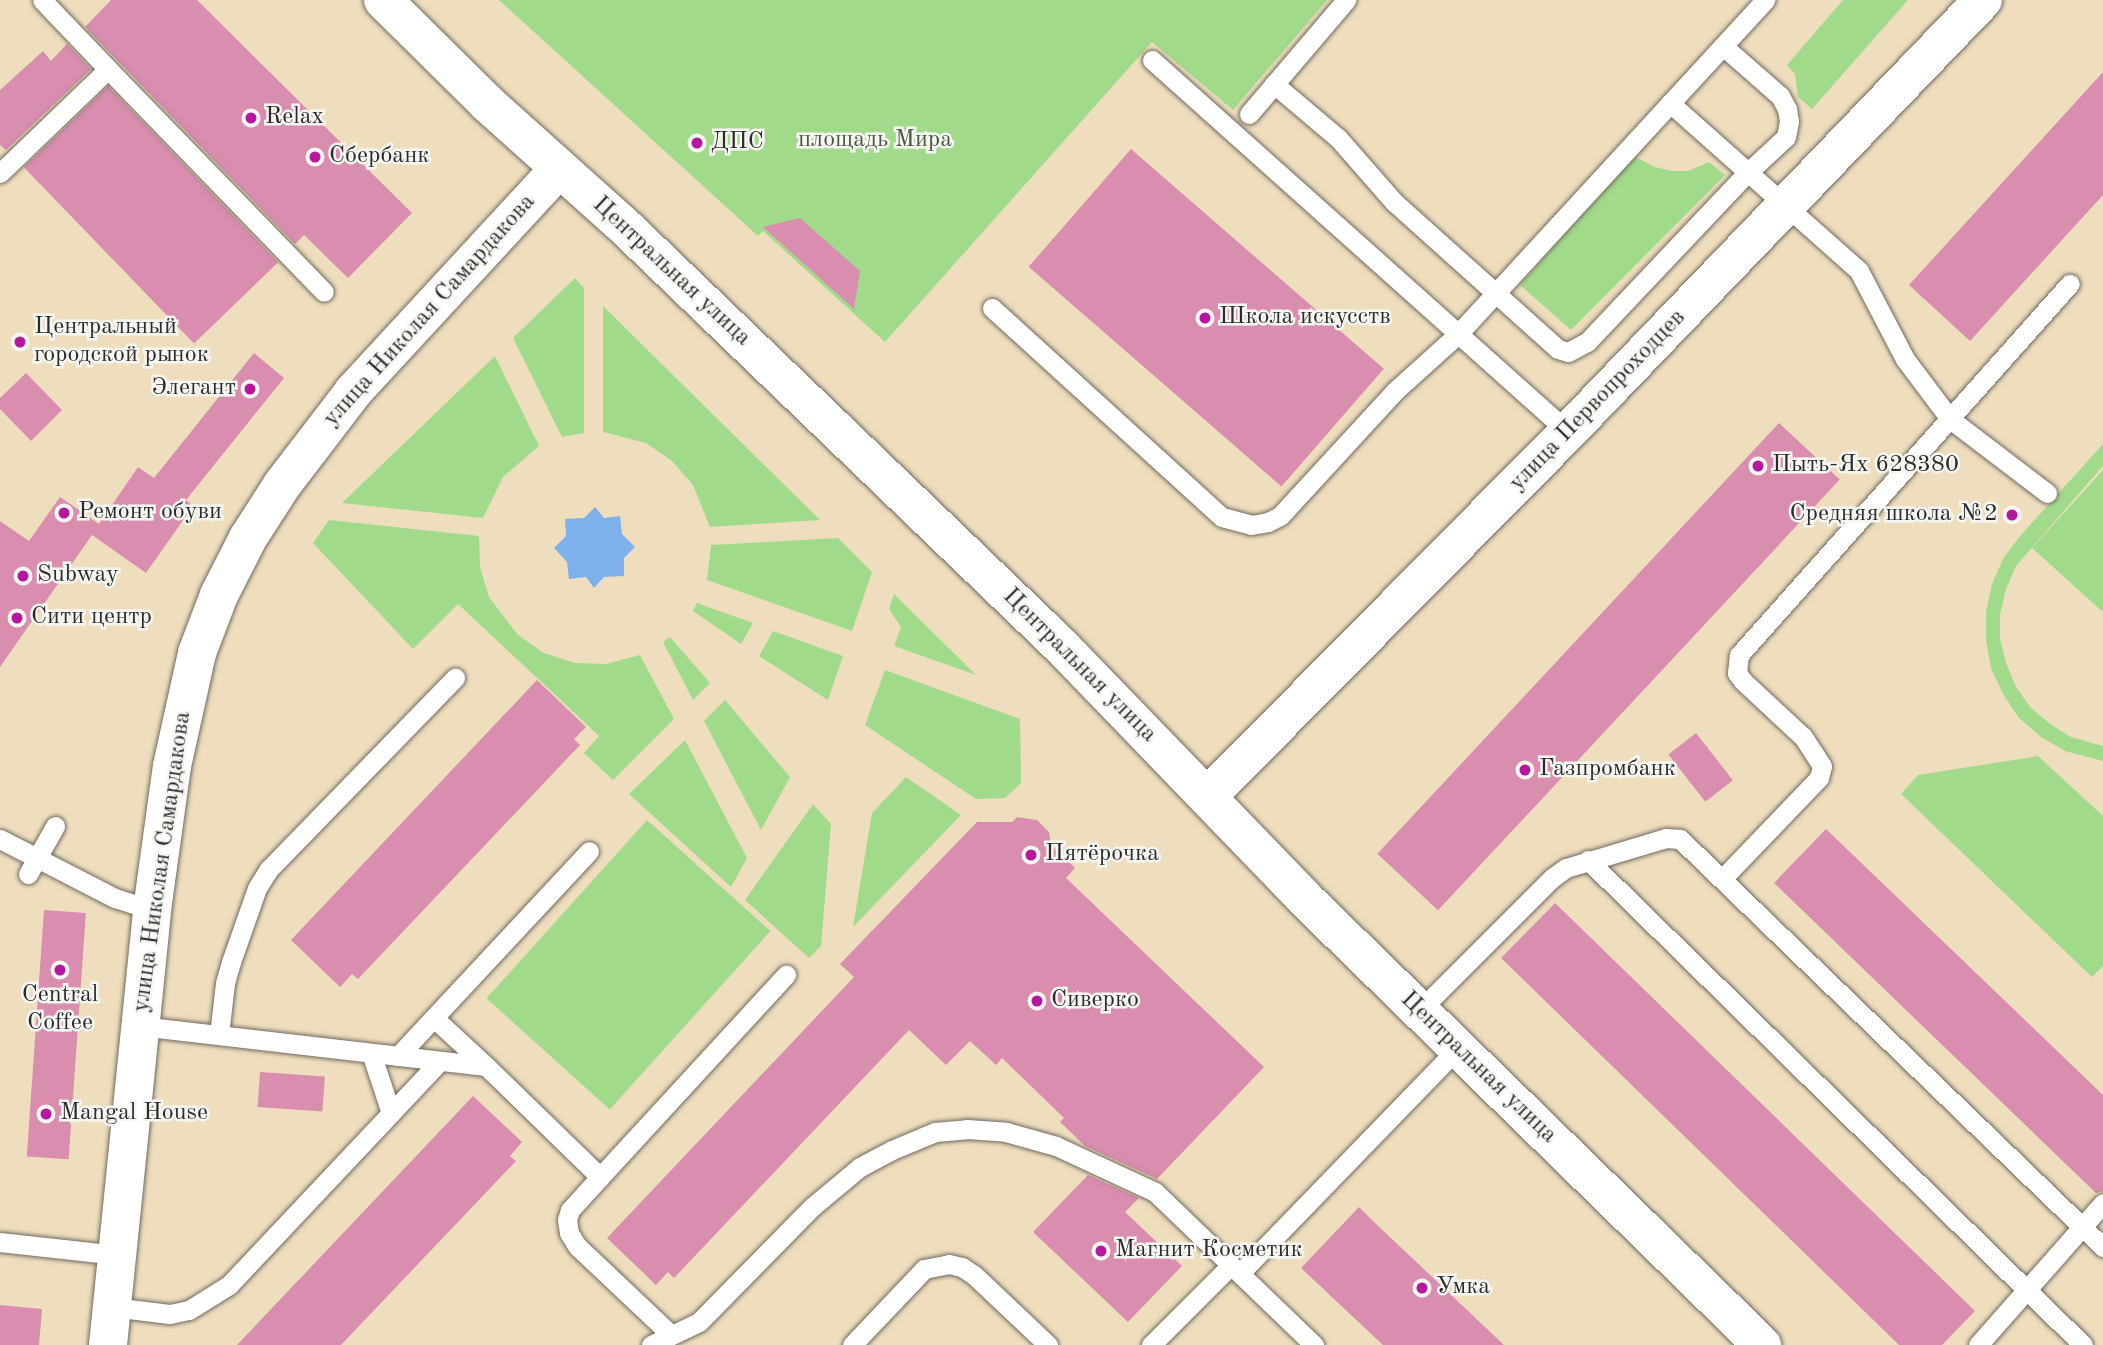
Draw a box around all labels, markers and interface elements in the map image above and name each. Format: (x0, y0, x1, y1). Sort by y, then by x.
place label: Relax (265, 104, 324, 132)
marker: Relax (243, 110, 259, 126)
park label: площадь Мира (798, 127, 952, 155)
place label: ДПС (711, 129, 764, 157)
marker: ДПС (689, 135, 705, 151)
place label: Сбербанк (329, 143, 429, 171)
marker: Сбербанк (307, 149, 323, 165)
street label: улица Николая Самардакова (318, 189, 542, 433)
street label: Центральная улица (586, 191, 756, 353)
place label: Школа искусств (1219, 304, 1391, 332)
street label: улица Первопроходцев (1504, 304, 1692, 498)
marker: Школа искусств (1197, 310, 1213, 326)
place label: Центральный городской рынок (34, 314, 209, 370)
marker: Центральный городской рынок (12, 334, 28, 350)
place label: Элегант (151, 375, 236, 403)
marker: Элегант (242, 381, 258, 397)
place label: Пыть-Ях 628380 (1772, 452, 1959, 480)
marker: Пыть-Ях 628380 (1750, 458, 1766, 474)
place label: Ремонт обуви (78, 499, 222, 527)
place label: Средняя школа №2 (1789, 501, 1998, 529)
marker: Ремонт обуви (56, 505, 72, 521)
marker: Средняя школа №2 (2004, 507, 2020, 523)
place label: Subway (37, 562, 119, 590)
marker: Subway (15, 568, 31, 584)
street label: Центральная улица (996, 583, 1162, 749)
place label: Сити центр (31, 604, 152, 632)
marker: Сити центр (9, 610, 25, 626)
street label: улица Николая Самардакова (128, 710, 198, 1014)
place label: Газпромбанк (1539, 756, 1676, 784)
marker: Газпромбанк (1517, 762, 1533, 778)
place label: Пятёрочка (1045, 841, 1159, 869)
marker: Пятёрочка (1023, 847, 1039, 863)
marker: Central Coffee (52, 962, 68, 978)
place label: Central Coffee (22, 982, 98, 1038)
street label: Центральная улица (1394, 986, 1562, 1150)
place label: Сиверко (1051, 987, 1139, 1015)
marker: Сиверко (1029, 993, 1045, 1009)
place label: Mangal House (60, 1100, 208, 1128)
marker: Mangal House (38, 1106, 54, 1122)
place label: Магнит Косметик (1115, 1237, 1303, 1265)
marker: Магнит Косметик (1093, 1243, 1109, 1259)
place label: Умка (1436, 1274, 1490, 1302)
marker: Умка (1414, 1280, 1430, 1296)

